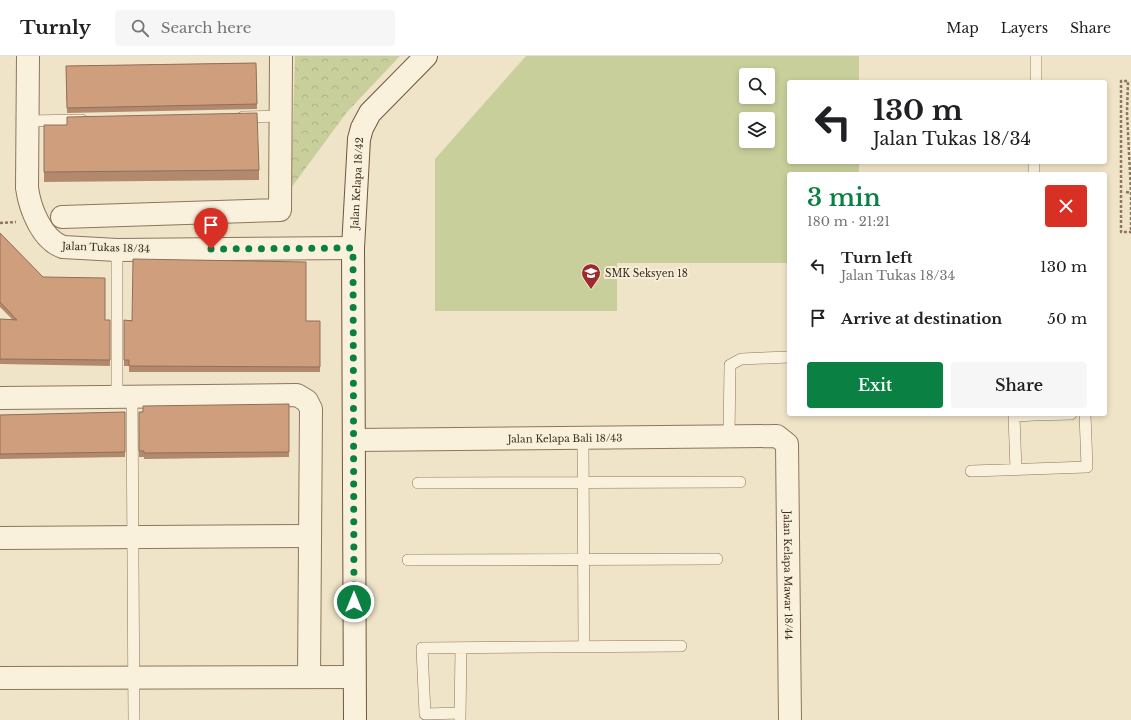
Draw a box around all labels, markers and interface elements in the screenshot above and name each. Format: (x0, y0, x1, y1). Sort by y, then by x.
search box (115, 10, 395, 46)
text: Turnly (20, 16, 91, 39)
icon: search (129, 17, 151, 39)
text: Search here (161, 18, 251, 37)
text: Map (946, 19, 979, 37)
text: Layers (1001, 19, 1048, 37)
text: Share (1070, 19, 1111, 37)
map controls (739, 68, 775, 148)
button: search (739, 68, 775, 104)
text: 130 m (873, 93, 963, 128)
icon: left (807, 96, 859, 148)
button: layers (739, 112, 775, 148)
text: Jalan Tukas 18/34 (873, 128, 1031, 150)
street label: Jalan Kelapa 18/42 (348, 137, 366, 231)
text: 3 min (807, 183, 881, 212)
button: close (1045, 185, 1087, 227)
pin (194, 208, 228, 249)
text: 180 m · 21:21 (807, 213, 890, 230)
icon: arrive (200, 214, 222, 236)
street label: Jalan Tukas 18/34 (60, 239, 150, 256)
text: Turn left (841, 248, 912, 267)
icon: left (807, 255, 829, 277)
text: 130 m (1040, 257, 1087, 276)
school or university icon: SMK Seksyen 18 (580, 262, 602, 290)
place label: SMK Seksyen 18 (605, 267, 688, 280)
text: Jalan Tukas 18/34 (841, 267, 955, 284)
icon: arrive (807, 307, 829, 329)
text: Arrive at destination (841, 309, 1002, 328)
text: 50 m (1047, 309, 1087, 328)
button: Exit (807, 362, 943, 408)
button: Share (951, 362, 1087, 408)
street label: Jalan Kelapa Bali 18/43 (506, 431, 622, 446)
street label: Jalan Kelapa Mawar 18/44 (781, 508, 795, 640)
position arrow (333, 581, 375, 623)

